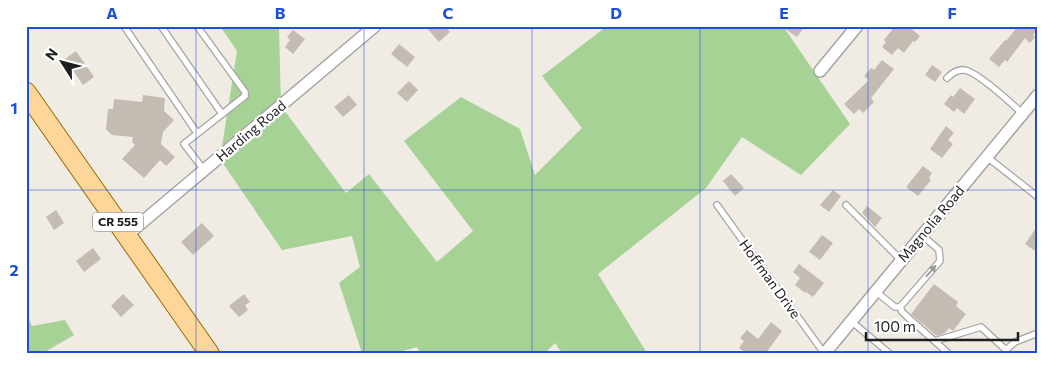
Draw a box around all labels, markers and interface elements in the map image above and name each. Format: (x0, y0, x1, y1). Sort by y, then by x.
text: A (106, 3, 118, 22)
text: B (275, 3, 286, 22)
text: C (443, 3, 454, 22)
text: D (610, 3, 622, 22)
text: E (779, 3, 789, 22)
text: F (947, 3, 957, 22)
north arrow (38, 38, 88, 88)
text: N (41, 45, 61, 63)
street label: Harding Road (212, 97, 289, 165)
text: 1 (10, 98, 18, 117)
street label: Magnolia Road (894, 182, 967, 265)
road number: CR 555 (93, 212, 143, 232)
street label: Hoffman Drive (736, 236, 805, 322)
text: 2 (9, 260, 19, 279)
one-way arrow (925, 265, 936, 278)
scale bar (866, 309, 1019, 341)
text: 100 m (874, 317, 916, 335)

